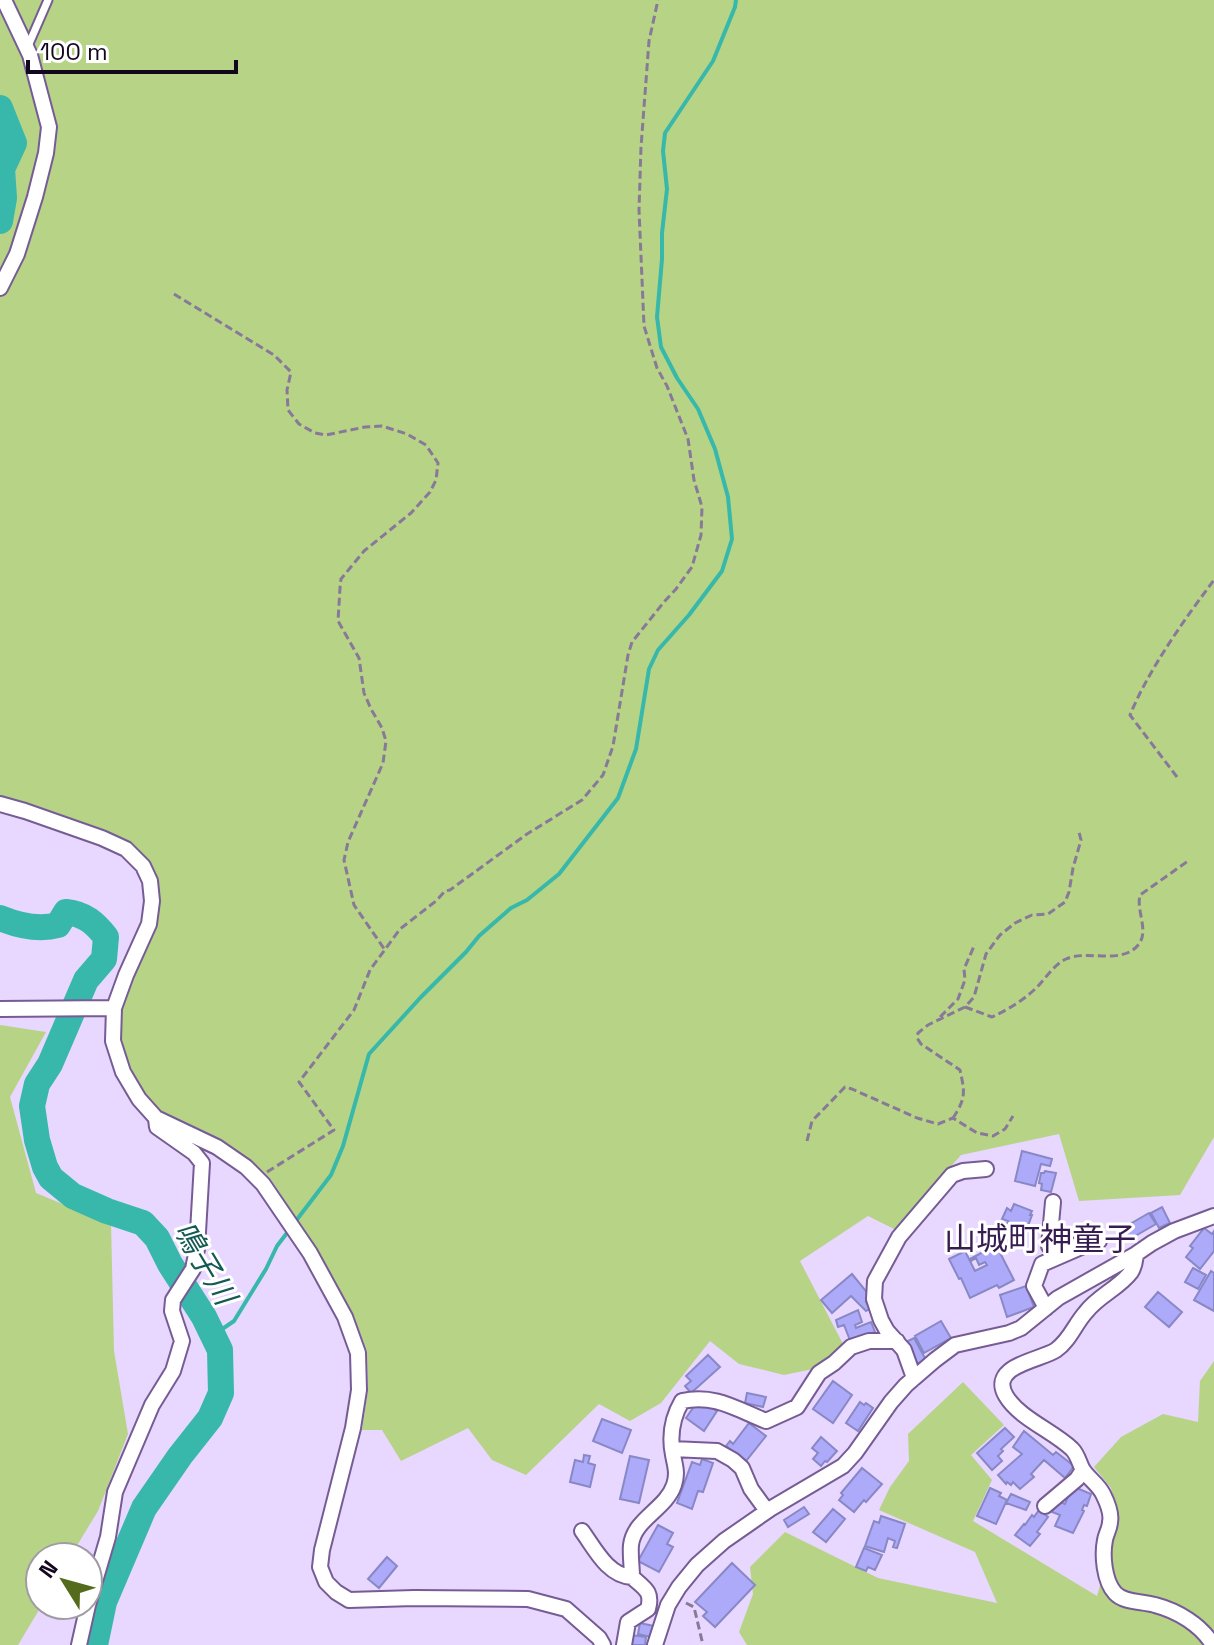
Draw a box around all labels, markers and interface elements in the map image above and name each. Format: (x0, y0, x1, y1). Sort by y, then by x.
scale bar (28, 24, 236, 74)
text: 100 m (40, 36, 108, 67)
water label: 鳴子川 (165, 1214, 246, 1314)
district label: 山城町神童子 (944, 1219, 1136, 1259)
north arrow (24, 1541, 104, 1621)
text: N (32, 1555, 64, 1583)

